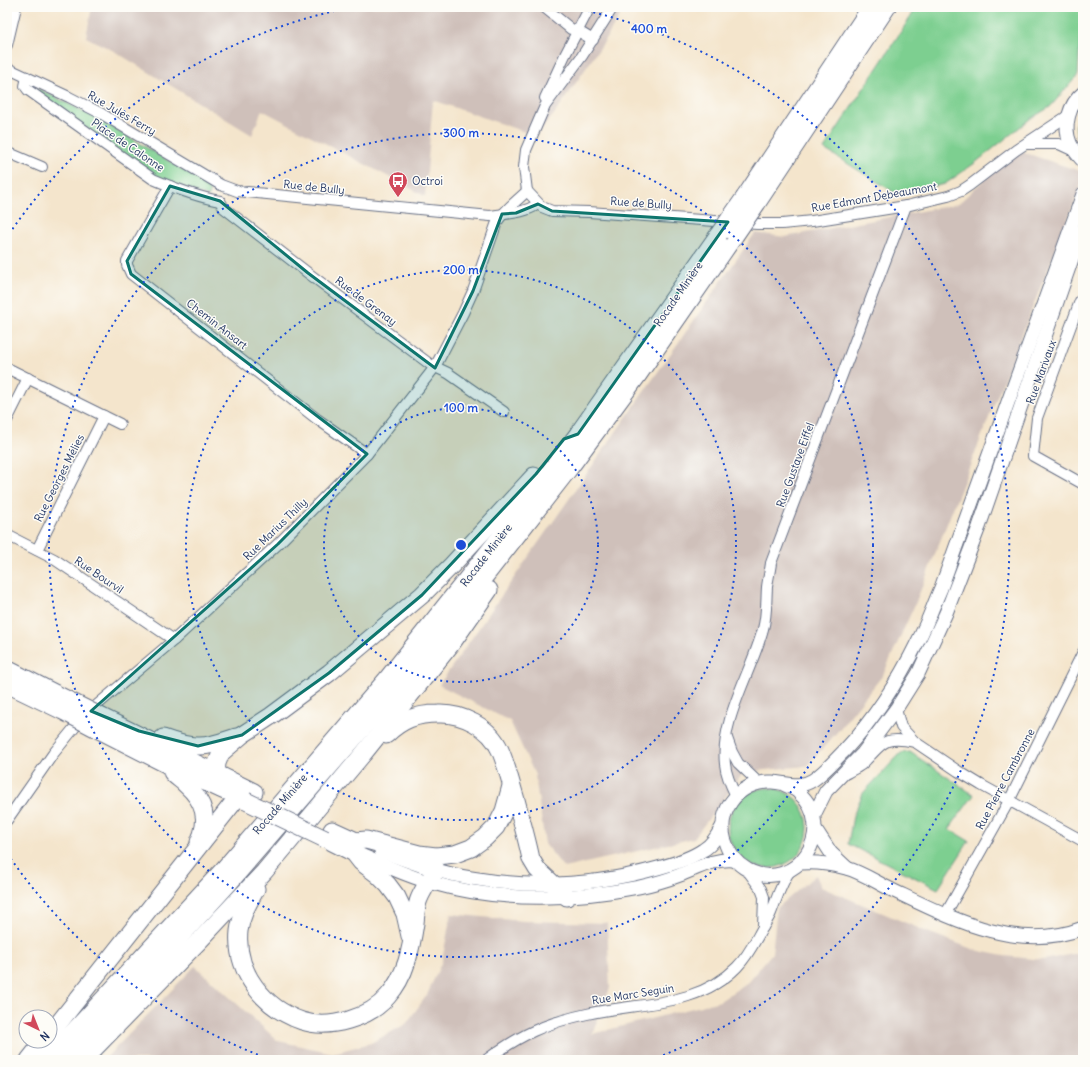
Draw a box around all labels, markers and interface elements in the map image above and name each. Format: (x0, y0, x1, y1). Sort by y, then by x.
text: 400 m (631, 21, 668, 36)
street label: Rue Jules Ferry (85, 88, 159, 138)
street label: Place de Calonne (89, 115, 167, 175)
text: 300 m (443, 125, 479, 140)
bus stop icon: Octroi (387, 170, 409, 198)
place label: Octroi (412, 174, 443, 188)
street label: Rue de Bully (283, 177, 345, 197)
street label: Rue Edmont Debeaumont (810, 179, 938, 215)
street label: Rue de Bully (610, 194, 672, 212)
street label: Rocade Minière (650, 259, 706, 329)
text: 200 m (443, 262, 479, 277)
street label: Rue de Grenay (332, 273, 400, 329)
street label: Chemin Ansart (184, 296, 251, 352)
street label: Rue Marivaux (1023, 337, 1059, 406)
text: 100 m (444, 400, 478, 415)
street label: Rue Gustave Eiffel (773, 421, 817, 509)
street label: Rue Georges Mélies (31, 432, 87, 524)
street label: Rue Marius Thilly (240, 495, 310, 563)
street label: Rocade Minière (457, 521, 515, 589)
centre of rings (454, 538, 468, 552)
street label: Rue Bourvil (72, 553, 126, 597)
street label: Rue Pierre Cambronne (972, 726, 1038, 832)
street label: Rocade Minière (250, 771, 310, 837)
street label: Rue Marc Seguin (591, 981, 675, 1007)
north arrow (18, 1009, 58, 1049)
text: N (37, 1029, 52, 1044)

